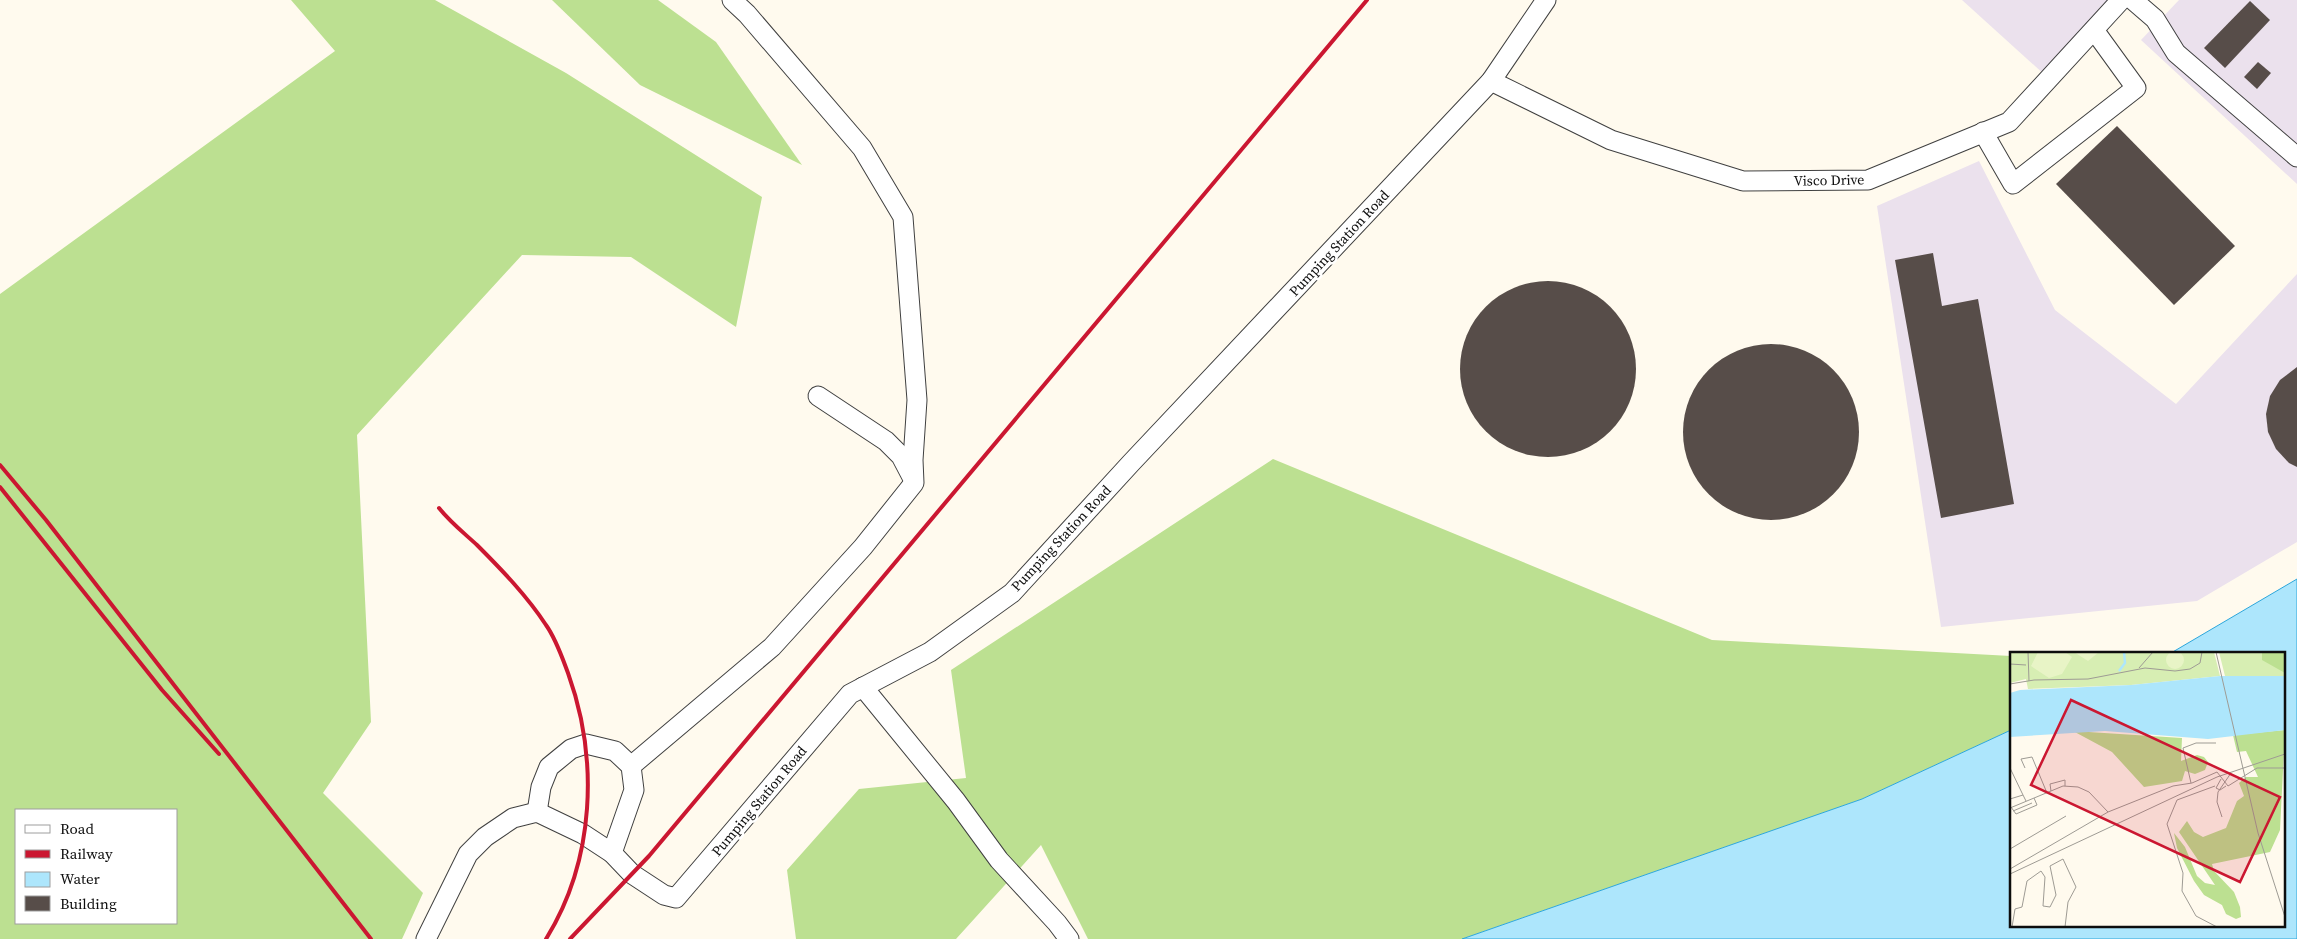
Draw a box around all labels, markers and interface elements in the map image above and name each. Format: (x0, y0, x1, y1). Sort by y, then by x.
street label: Visco Drive (1793, 169, 1865, 191)
street label: Pumping Station Road (1284, 185, 1394, 301)
street label: Pumping Station Road (1006, 480, 1116, 596)
inset map (2010, 652, 2284, 926)
street label: Pumping Station Road (707, 741, 811, 861)
legend (15, 809, 178, 924)
text: Road (60, 818, 94, 839)
text: Railway (60, 843, 113, 864)
text: Water (60, 868, 101, 889)
text: Building (60, 893, 117, 914)

